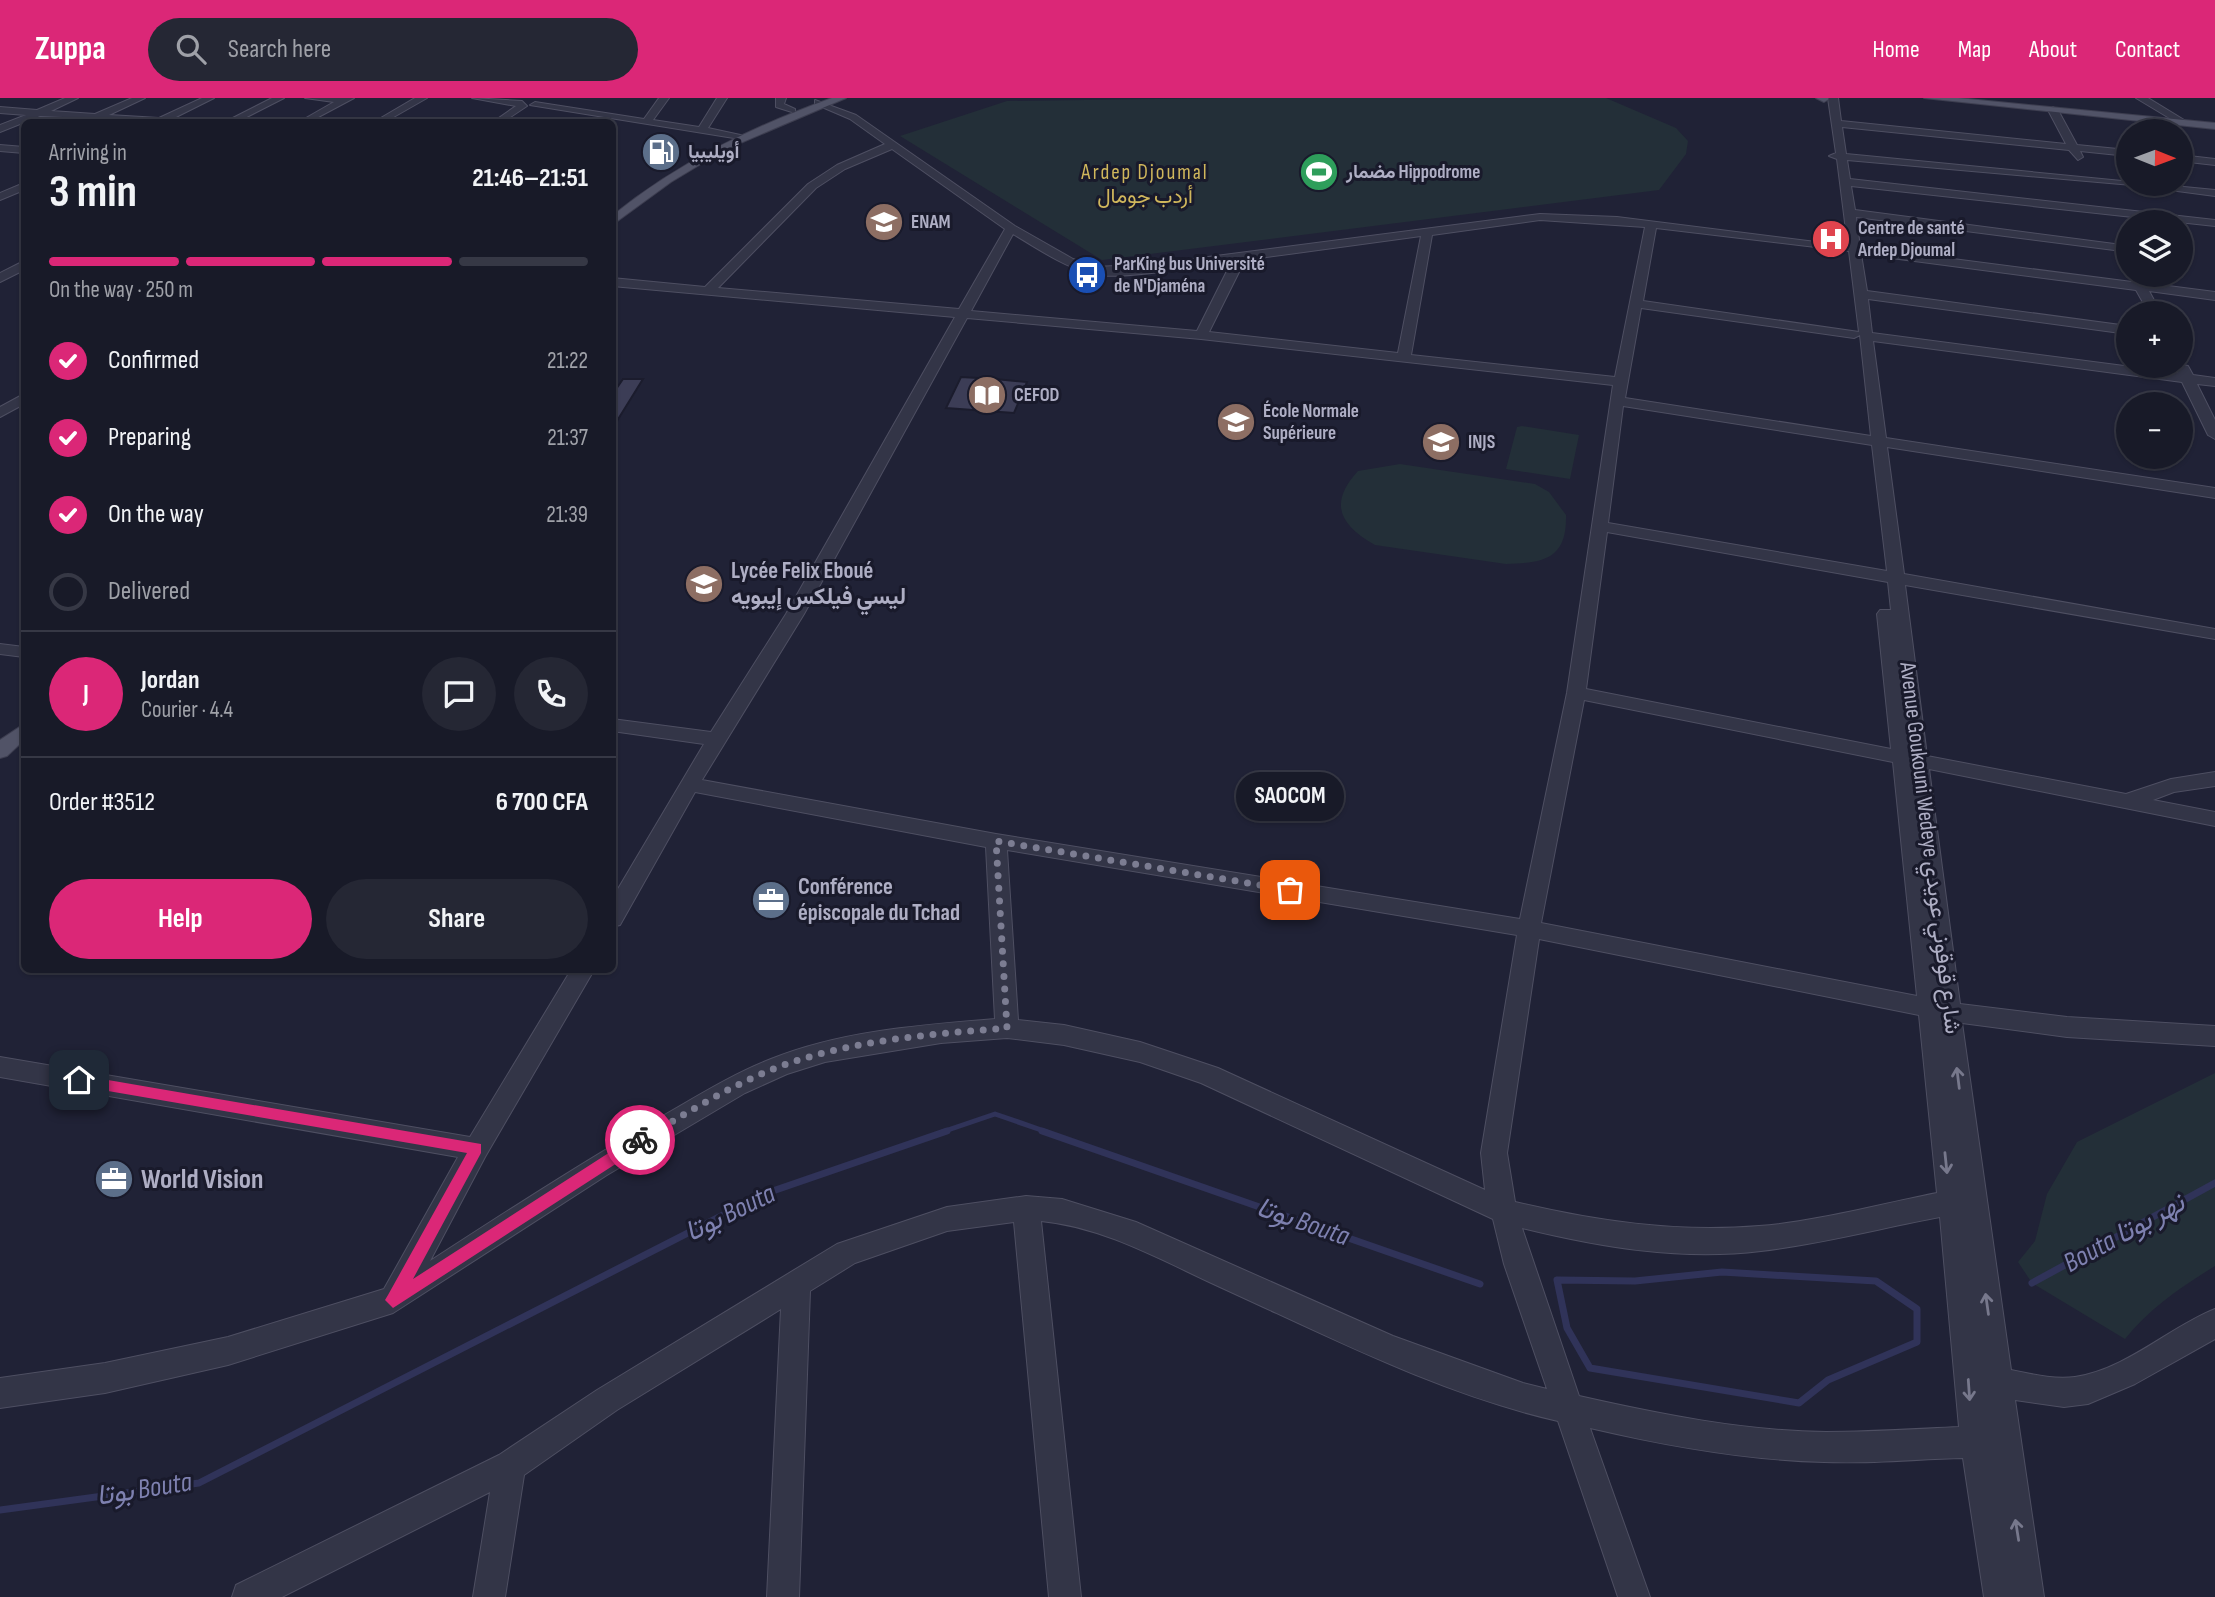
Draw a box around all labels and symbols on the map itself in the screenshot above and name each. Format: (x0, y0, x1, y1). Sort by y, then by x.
north arrow (2116, 119, 2193, 196)
fuel station icon: أويليبيا (640, 131, 682, 173)
place label: أويليبيا (688, 141, 740, 164)
sports icon: مضمار Hippodrome (1298, 151, 1340, 193)
district label: Ardep Djoumal أردب جومال (1080, 160, 1209, 209)
place label: مضمار Hippodrome (1345, 161, 1480, 184)
school or university icon: ENAM (863, 201, 905, 243)
place label: ENAM (911, 211, 950, 234)
place label: Centre de santé Ardep Djoumal (1857, 217, 1965, 262)
hospital icon: Centre de santé Ardep Djoumal (1810, 218, 1852, 260)
place label: ParKing bus Université de N'Djaména (1114, 253, 1265, 298)
bus stop icon: ParKing bus Université de N'Djaména (1066, 254, 1108, 296)
library icon: CEFOD (966, 374, 1008, 416)
place label: CEFOD (1014, 384, 1060, 407)
place label: École Normale Supérieure (1263, 400, 1359, 445)
school or university icon: École Normale Supérieure (1215, 401, 1257, 443)
school or university icon: INJS (1420, 421, 1462, 463)
place label: INJS (1468, 431, 1495, 454)
place label: Lycée Felix Eboué ليسي فيلكس إيبويه (731, 557, 906, 616)
school or university icon: Lycée Felix Eboué ليسي فيلكس إيبويه (683, 563, 725, 605)
street label: Avenue Goukouni Wedeye شارع قوقوني عويدي (1889, 659, 1967, 1036)
callout: SAOCOM (1236, 771, 1344, 820)
pin (1260, 860, 1320, 920)
place label: Conférence épiscopale du Tchad (798, 873, 960, 927)
office icon: Conférence épiscopale du Tchad (750, 879, 792, 921)
pin (49, 1050, 109, 1110)
one-way arrow (1952, 1068, 1965, 1090)
courier (605, 1105, 675, 1175)
one-way arrow (1940, 1152, 1953, 1174)
office icon: World Vision (93, 1158, 135, 1200)
place label: World Vision (141, 1163, 264, 1196)
water label: بوتا Bouta (679, 1177, 781, 1249)
water label: Bouta نهر بوتا (2058, 1185, 2192, 1280)
water label: بوتا Bouta (1252, 1191, 1355, 1253)
one-way arrow (1980, 1293, 1993, 1316)
one-way arrow (1963, 1378, 1976, 1401)
water label: بوتا Bouta (94, 1465, 195, 1513)
one-way arrow (2011, 1519, 2024, 1541)

